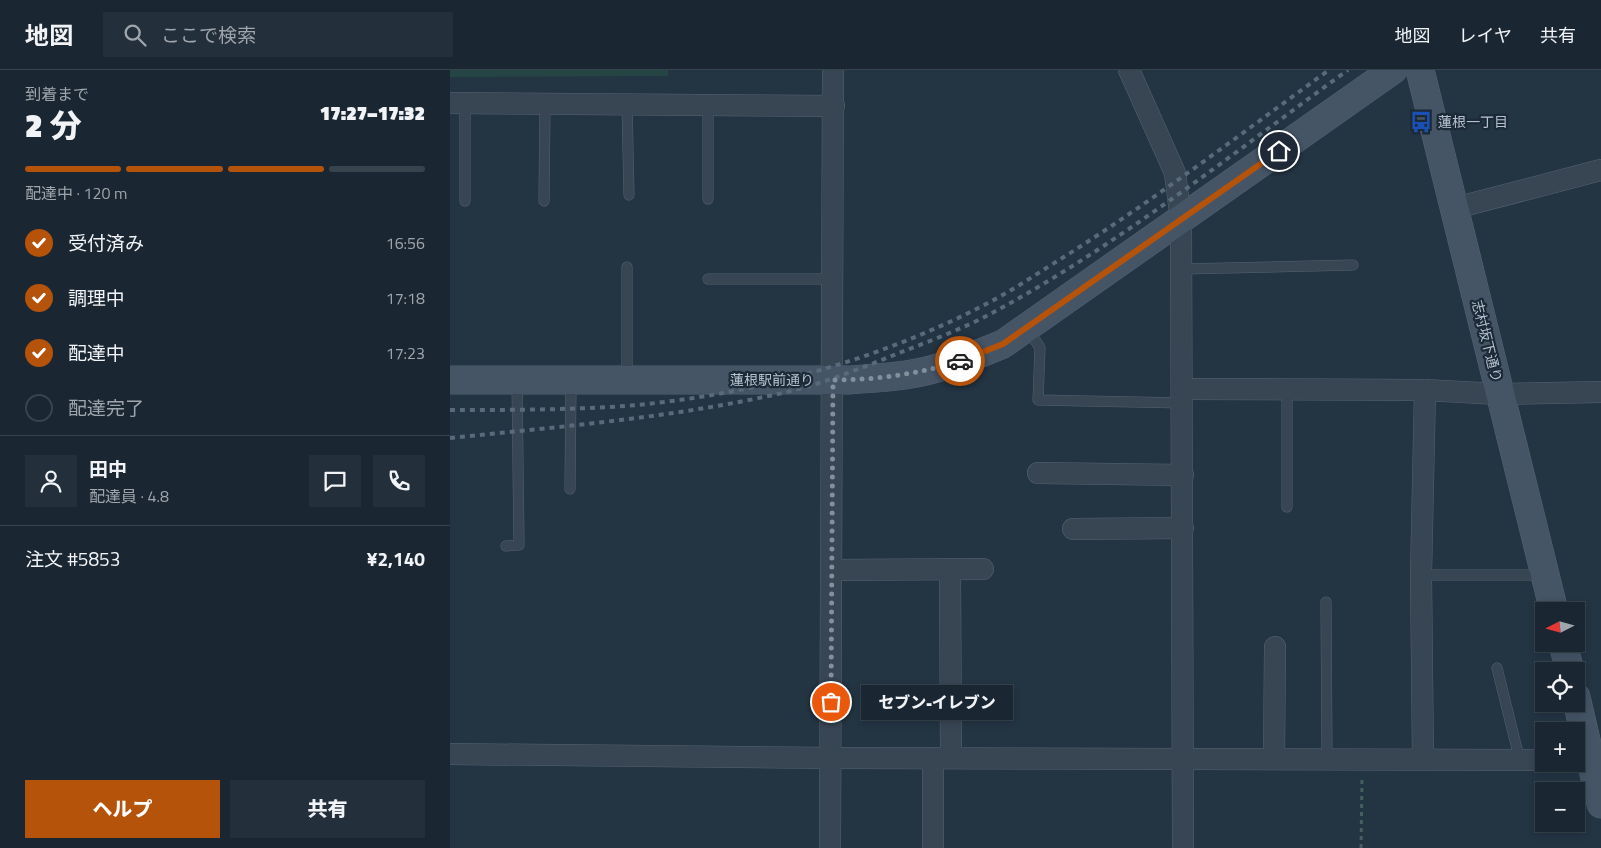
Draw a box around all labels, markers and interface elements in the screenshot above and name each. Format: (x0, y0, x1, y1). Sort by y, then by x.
search box (103, 12, 453, 57)
text: 地図 (25, 17, 73, 53)
text: ここで検索 (161, 20, 256, 49)
icon: search (121, 21, 149, 49)
text: 地図 (1395, 22, 1431, 49)
text: レイヤ (1459, 22, 1512, 49)
text: 共有 (1540, 22, 1576, 49)
text: 到着まで (25, 82, 89, 106)
text: 17:27–17:32 (320, 98, 425, 127)
text: 2 分 (25, 101, 81, 149)
bus stop icon: 蓮根一丁目 (1408, 109, 1434, 135)
place label: 蓮根一丁目 (1438, 111, 1508, 132)
pin (1258, 130, 1300, 172)
icon: home (1265, 137, 1293, 165)
text: 配達中 · 120 m (25, 181, 127, 205)
text: 受付済み (68, 228, 144, 257)
icon: check (25, 229, 53, 257)
text: 16:56 (386, 231, 425, 255)
text: 調理中 (68, 283, 125, 312)
icon: check (25, 284, 53, 312)
text: 17:18 (386, 286, 425, 310)
street label: 志村坂下通り (1467, 298, 1508, 384)
courier (935, 336, 985, 386)
text: 配達中 (68, 338, 125, 367)
icon: check (25, 339, 53, 367)
text: 17:23 (386, 341, 425, 365)
icon: car (946, 347, 974, 375)
street label: 蓮根駅前通り (730, 369, 814, 390)
text: 配達完了 (68, 393, 144, 422)
text: 田中 (89, 454, 127, 483)
button: person (25, 455, 77, 507)
button: chat (309, 455, 361, 507)
button: phone (373, 455, 425, 507)
text: 配達員 · 4.8 (89, 484, 169, 508)
text: 注文 #5853 (25, 544, 120, 573)
text: ¥2,140 (367, 544, 425, 573)
north arrow (1535, 602, 1585, 652)
map controls (1535, 602, 1585, 832)
button: locate (1535, 662, 1585, 712)
pin (810, 681, 852, 723)
callout: セブン-イレブン (861, 684, 1014, 720)
icon: bag (817, 688, 845, 716)
text: セブン-イレブン (878, 690, 996, 714)
button: + (1535, 722, 1585, 772)
button: ヘルプ (25, 780, 220, 838)
button: 共有 (230, 780, 425, 838)
button: − (1535, 782, 1585, 832)

